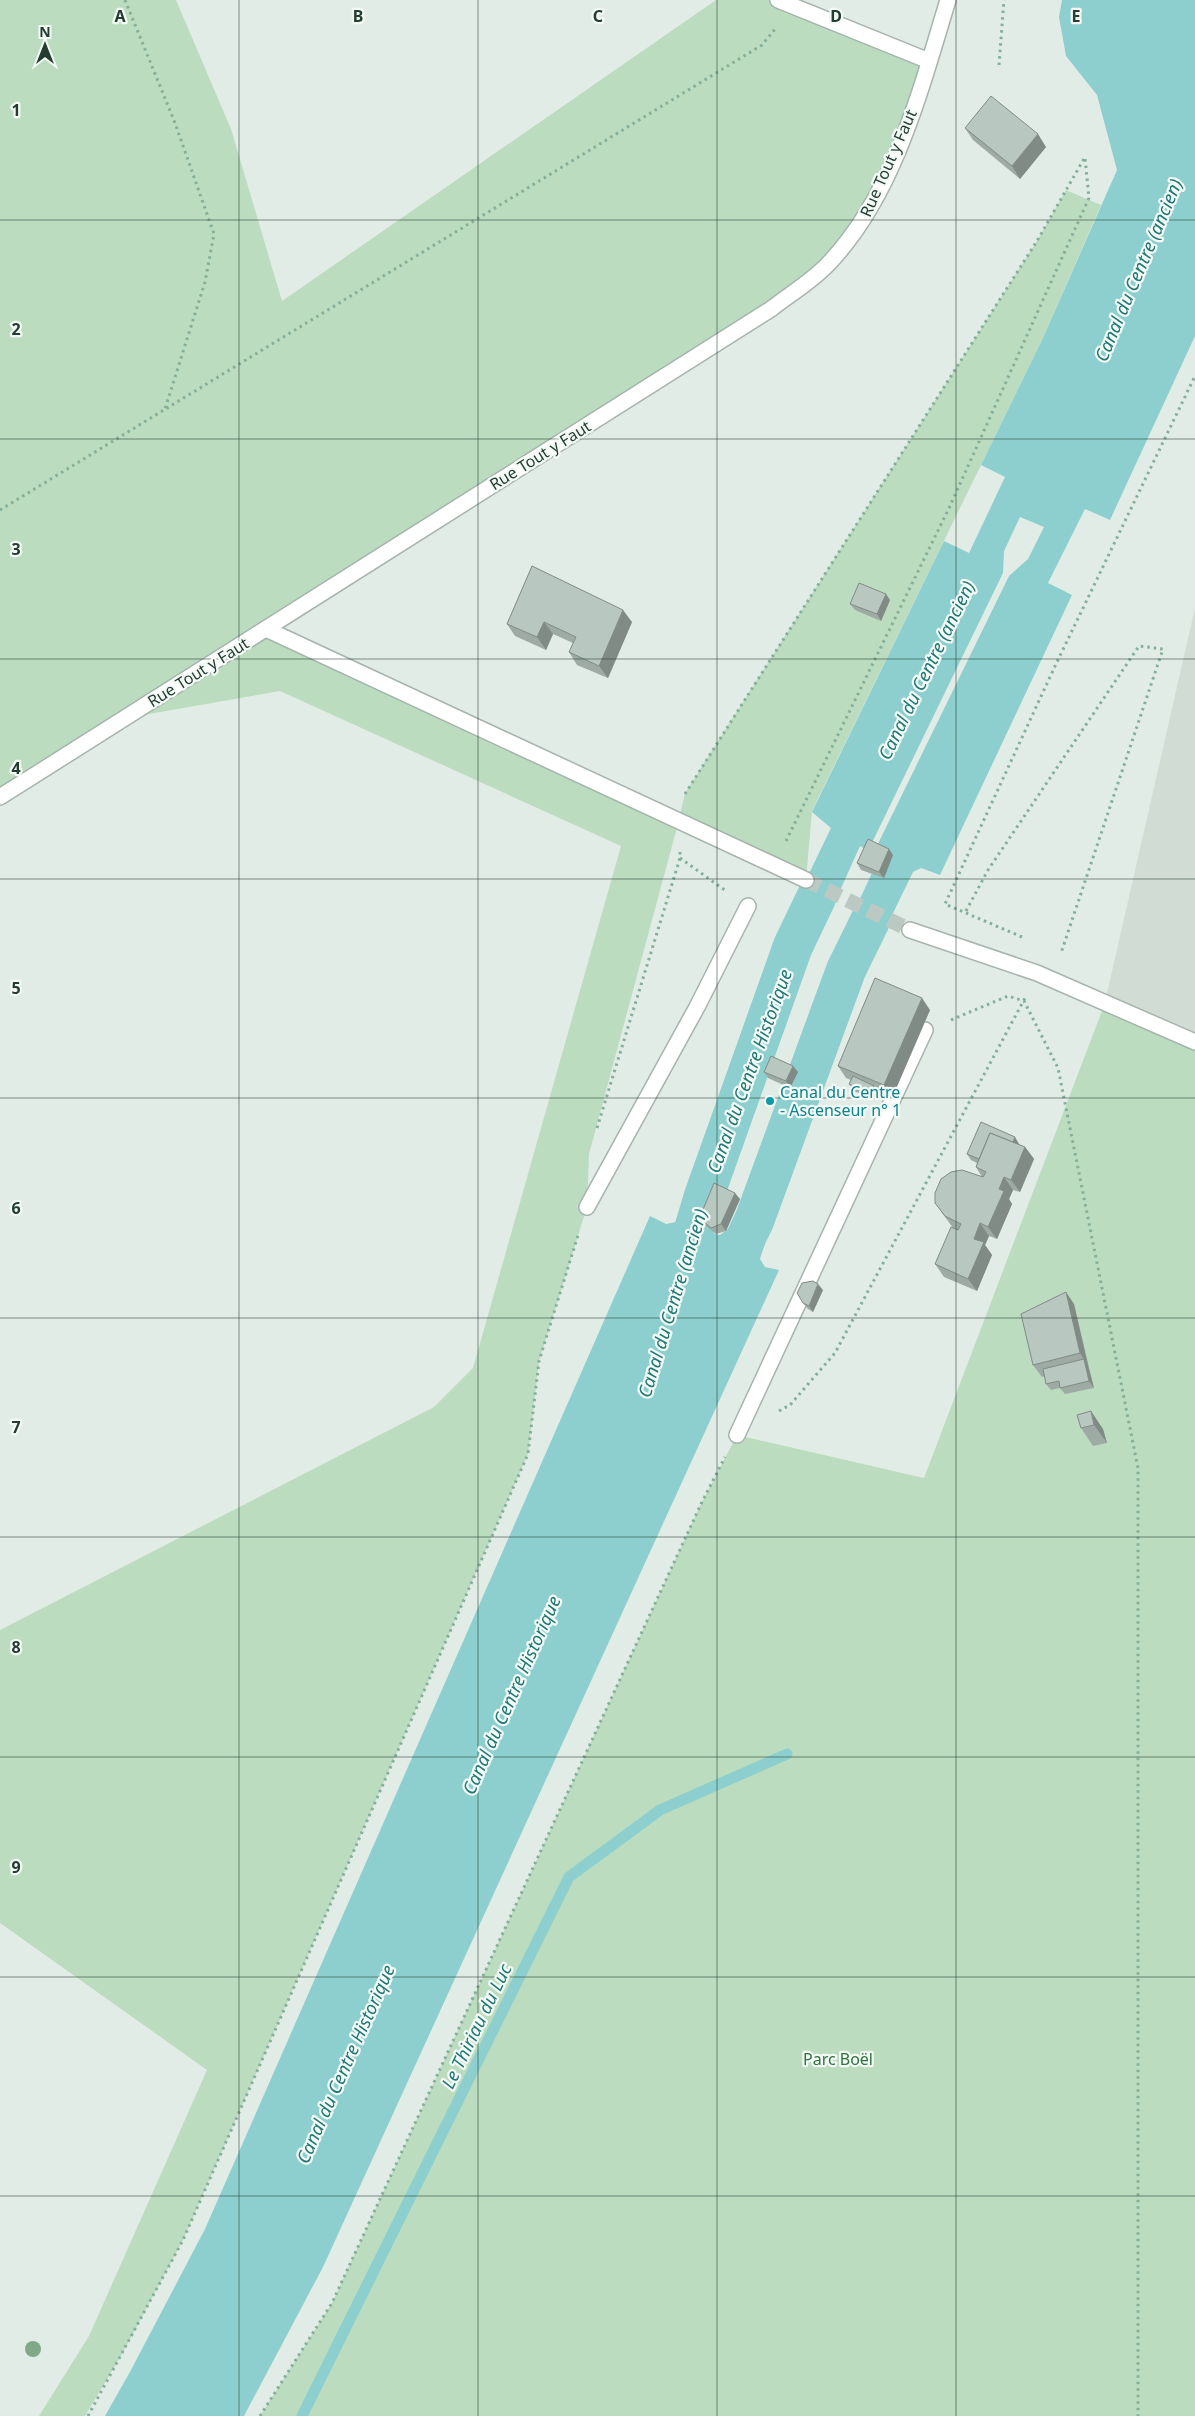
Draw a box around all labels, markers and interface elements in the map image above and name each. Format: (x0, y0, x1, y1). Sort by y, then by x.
text: A (114, 5, 126, 27)
text: B (353, 5, 363, 27)
text: C (593, 5, 603, 27)
text: D (830, 5, 842, 27)
text: E (1072, 5, 1081, 27)
north arrow (20, 20, 70, 70)
text: N (39, 22, 51, 41)
text: 1 (11, 99, 21, 121)
street label: Rue Tout y Faut (854, 106, 922, 220)
water label: Canal du Centre (ancien) (1089, 175, 1187, 365)
text: 2 (11, 318, 21, 340)
street label: Rue Tout y Faut (485, 415, 595, 495)
text: 3 (11, 538, 21, 560)
water label: Canal du Centre (ancien) (872, 577, 980, 763)
street label: Rue Tout y Faut (143, 632, 253, 712)
text: 4 (11, 757, 21, 779)
water label: Canal du Centre Historique (701, 966, 797, 1176)
text: 5 (11, 977, 21, 999)
place label: Canal du Centre - Ascenseur n° 1 (780, 1081, 901, 1121)
marker: Canal du Centre - Ascenseur n° 1 (764, 1095, 776, 1107)
text: 6 (11, 1197, 21, 1219)
water label: Canal du Centre (ancien) (632, 1206, 712, 1400)
text: 7 (11, 1416, 21, 1438)
water label: Canal du Centre Historique (456, 1592, 566, 1798)
text: 8 (11, 1636, 21, 1658)
text: 9 (11, 1856, 21, 1878)
water label: Le Thiriau du Luc (435, 1959, 517, 2092)
water label: Canal du Centre Historique (290, 1961, 400, 2167)
park label: Parc Boël (803, 2048, 873, 2070)

